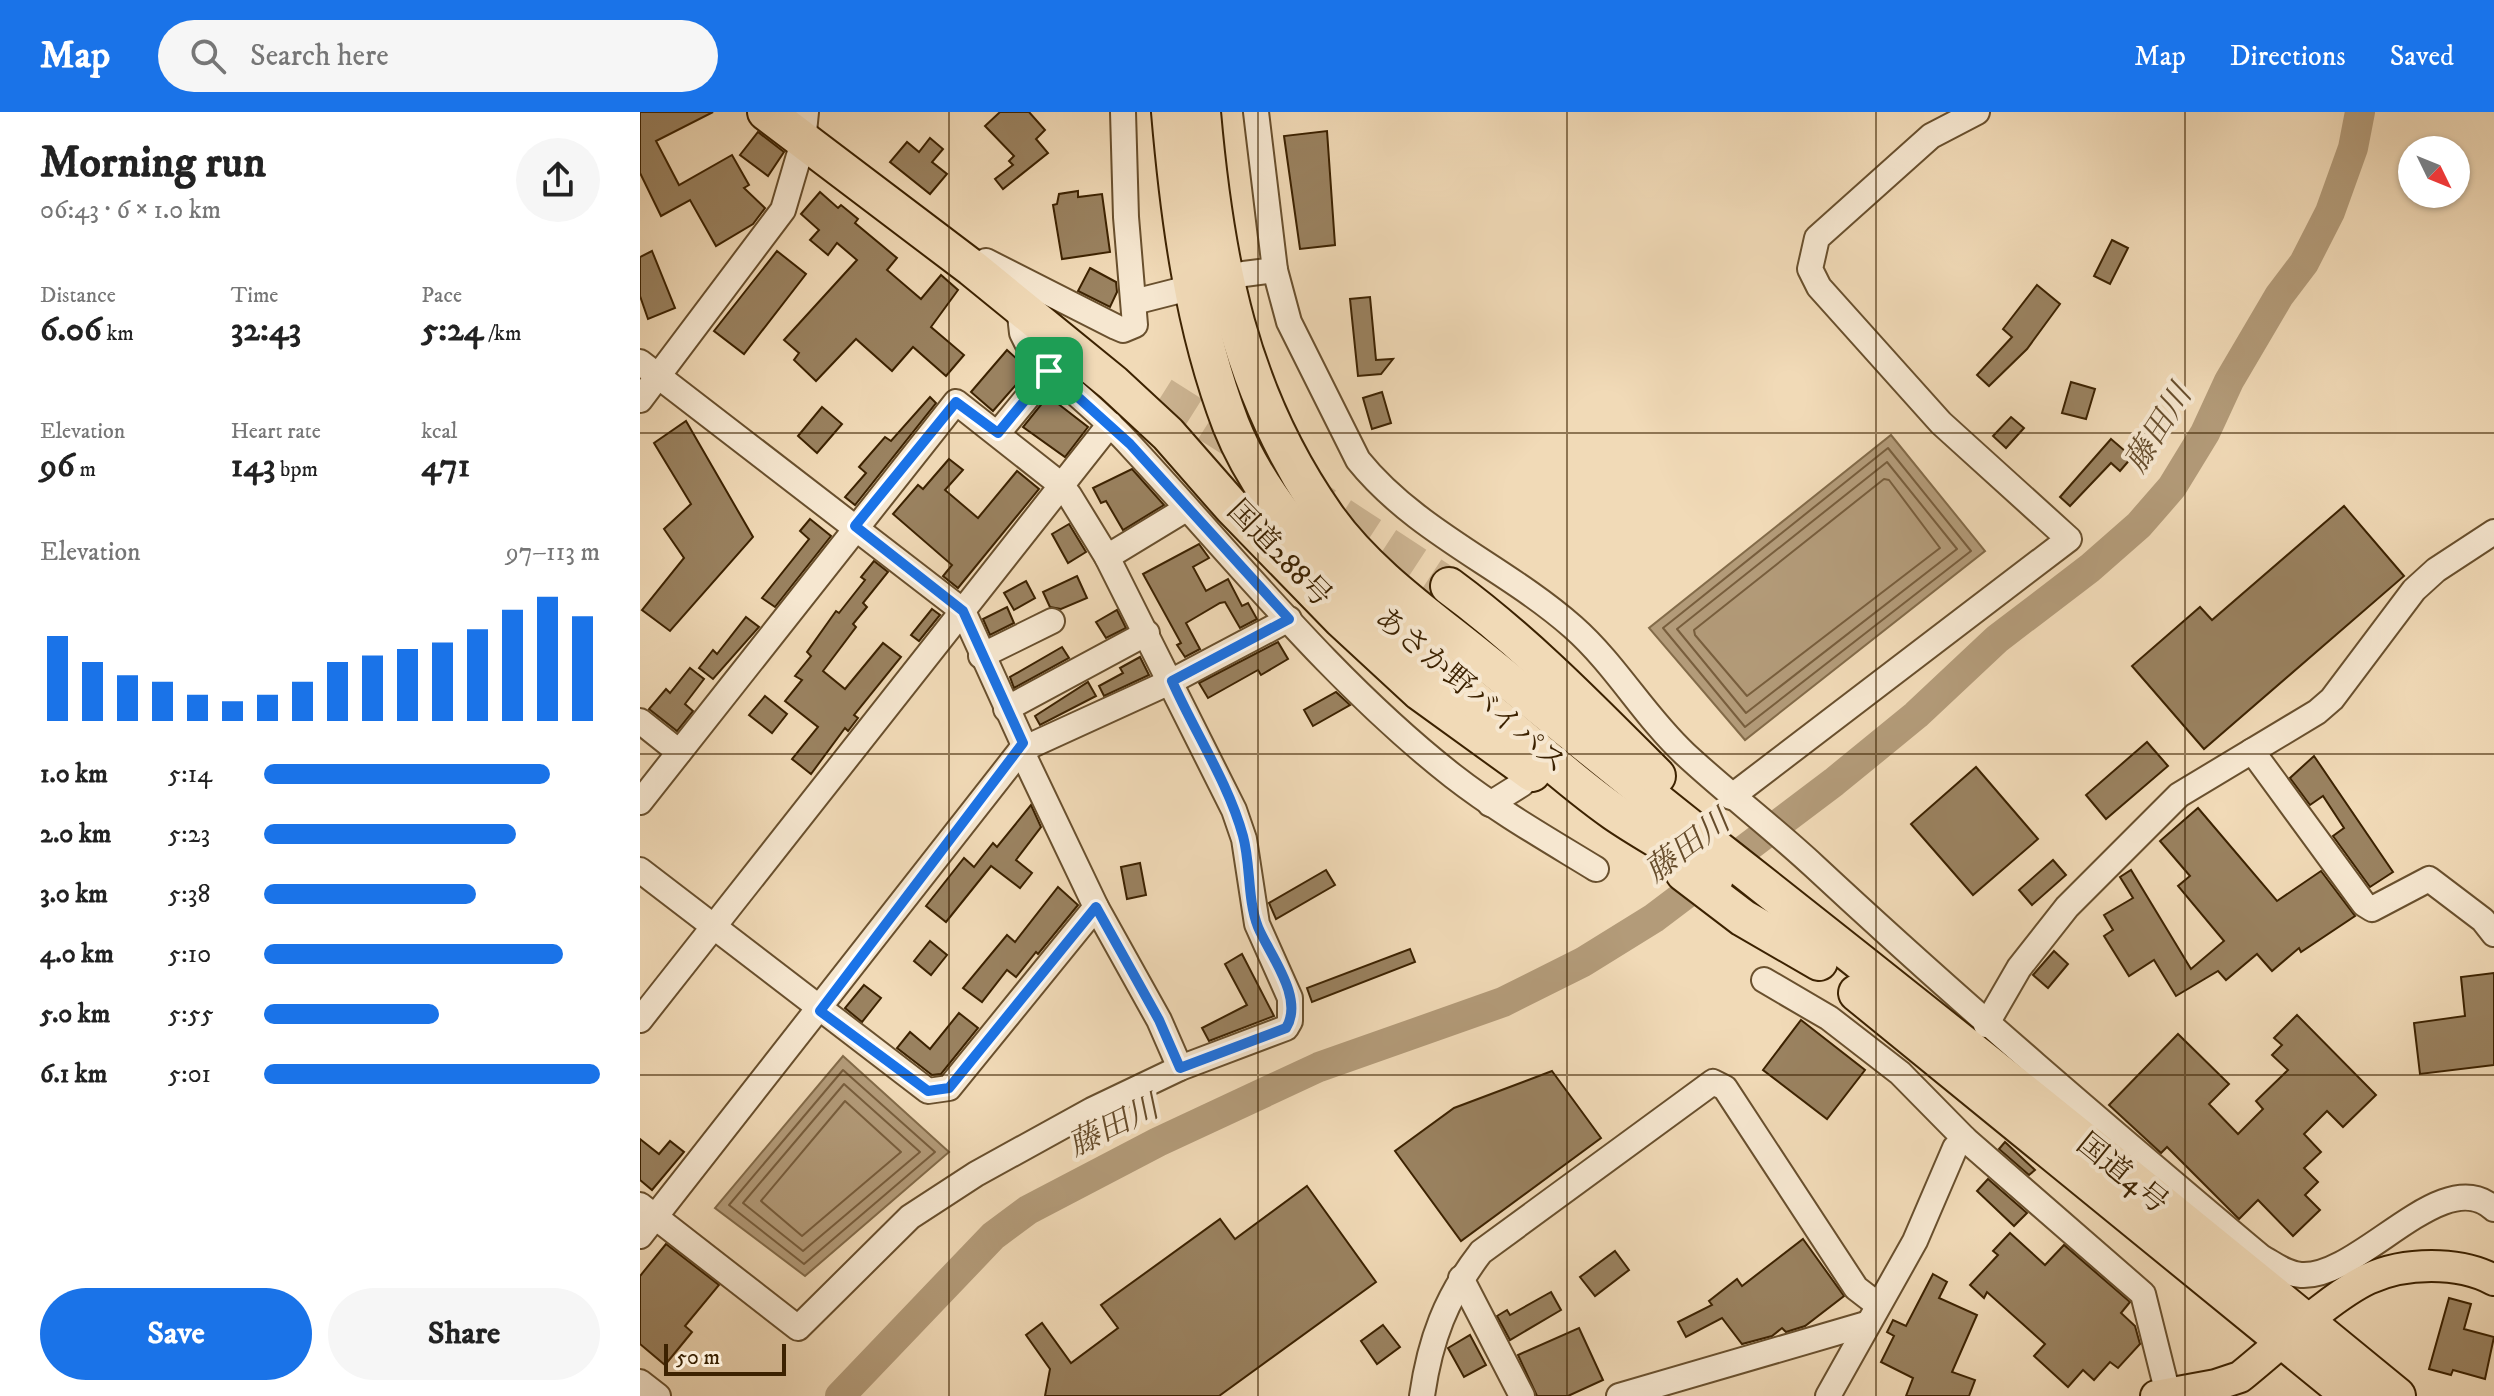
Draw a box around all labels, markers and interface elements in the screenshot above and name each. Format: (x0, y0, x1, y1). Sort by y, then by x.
search box (158, 20, 718, 92)
text: Map (40, 32, 110, 80)
icon: search (186, 34, 230, 78)
text: Search here (250, 38, 389, 75)
text: Map (2134, 39, 2186, 74)
text: Directions (2230, 39, 2346, 74)
text: Saved (2390, 39, 2454, 74)
text: Morning run (40, 136, 266, 191)
north arrow (2398, 136, 2470, 208)
map controls (2398, 136, 2470, 208)
button: share (516, 138, 600, 222)
text: 06:43 · 6 × 1.0 km (40, 194, 221, 227)
text: Distance (40, 282, 116, 309)
text: Time (231, 282, 278, 309)
text: Pace (421, 282, 462, 309)
text: 6.06 (40, 309, 102, 351)
text: 32:43 (231, 309, 301, 351)
text: 5:24 (421, 309, 483, 351)
text: km (102, 320, 134, 347)
text: /km (483, 320, 522, 347)
pin (1015, 337, 1083, 405)
icon: arrive (1027, 349, 1071, 393)
water label: 藤田川 (2117, 375, 2203, 480)
text: Elevation (40, 418, 125, 445)
text: Heart rate (231, 418, 321, 445)
text: kcal (421, 418, 457, 445)
text: 96 (40, 445, 75, 487)
text: 143 (231, 445, 275, 487)
text: 471 (421, 445, 470, 487)
text: m (75, 456, 96, 483)
text: bpm (275, 456, 318, 483)
street label: 国道288号 (1219, 493, 1339, 615)
text: Elevation (40, 536, 141, 569)
text: 97–113 m (506, 536, 600, 569)
street label: あさか野バイパス (1366, 600, 1574, 782)
text: 1.0 km (40, 758, 108, 791)
text: 5:14 (168, 758, 212, 791)
water label: 藤田川 (1638, 800, 1741, 892)
text: 2.0 km (40, 818, 111, 851)
text: 5:23 (168, 818, 210, 851)
text: 3.0 km (40, 878, 108, 911)
text: 5:38 (168, 878, 210, 911)
text: 4.0 km (40, 938, 114, 971)
text: 5:10 (168, 938, 211, 971)
text: 5.0 km (40, 998, 110, 1031)
text: 5:55 (168, 998, 214, 1031)
text: 6.1 km (40, 1058, 107, 1091)
text: 5:01 (168, 1058, 211, 1091)
water label: 藤田川 (1062, 1087, 1169, 1166)
street label: 国道4号 (2069, 1126, 2175, 1222)
button: Save (40, 1288, 312, 1380)
button: Share (328, 1288, 600, 1380)
scale bar (664, 1340, 786, 1376)
text: 50 m (676, 1344, 720, 1371)

